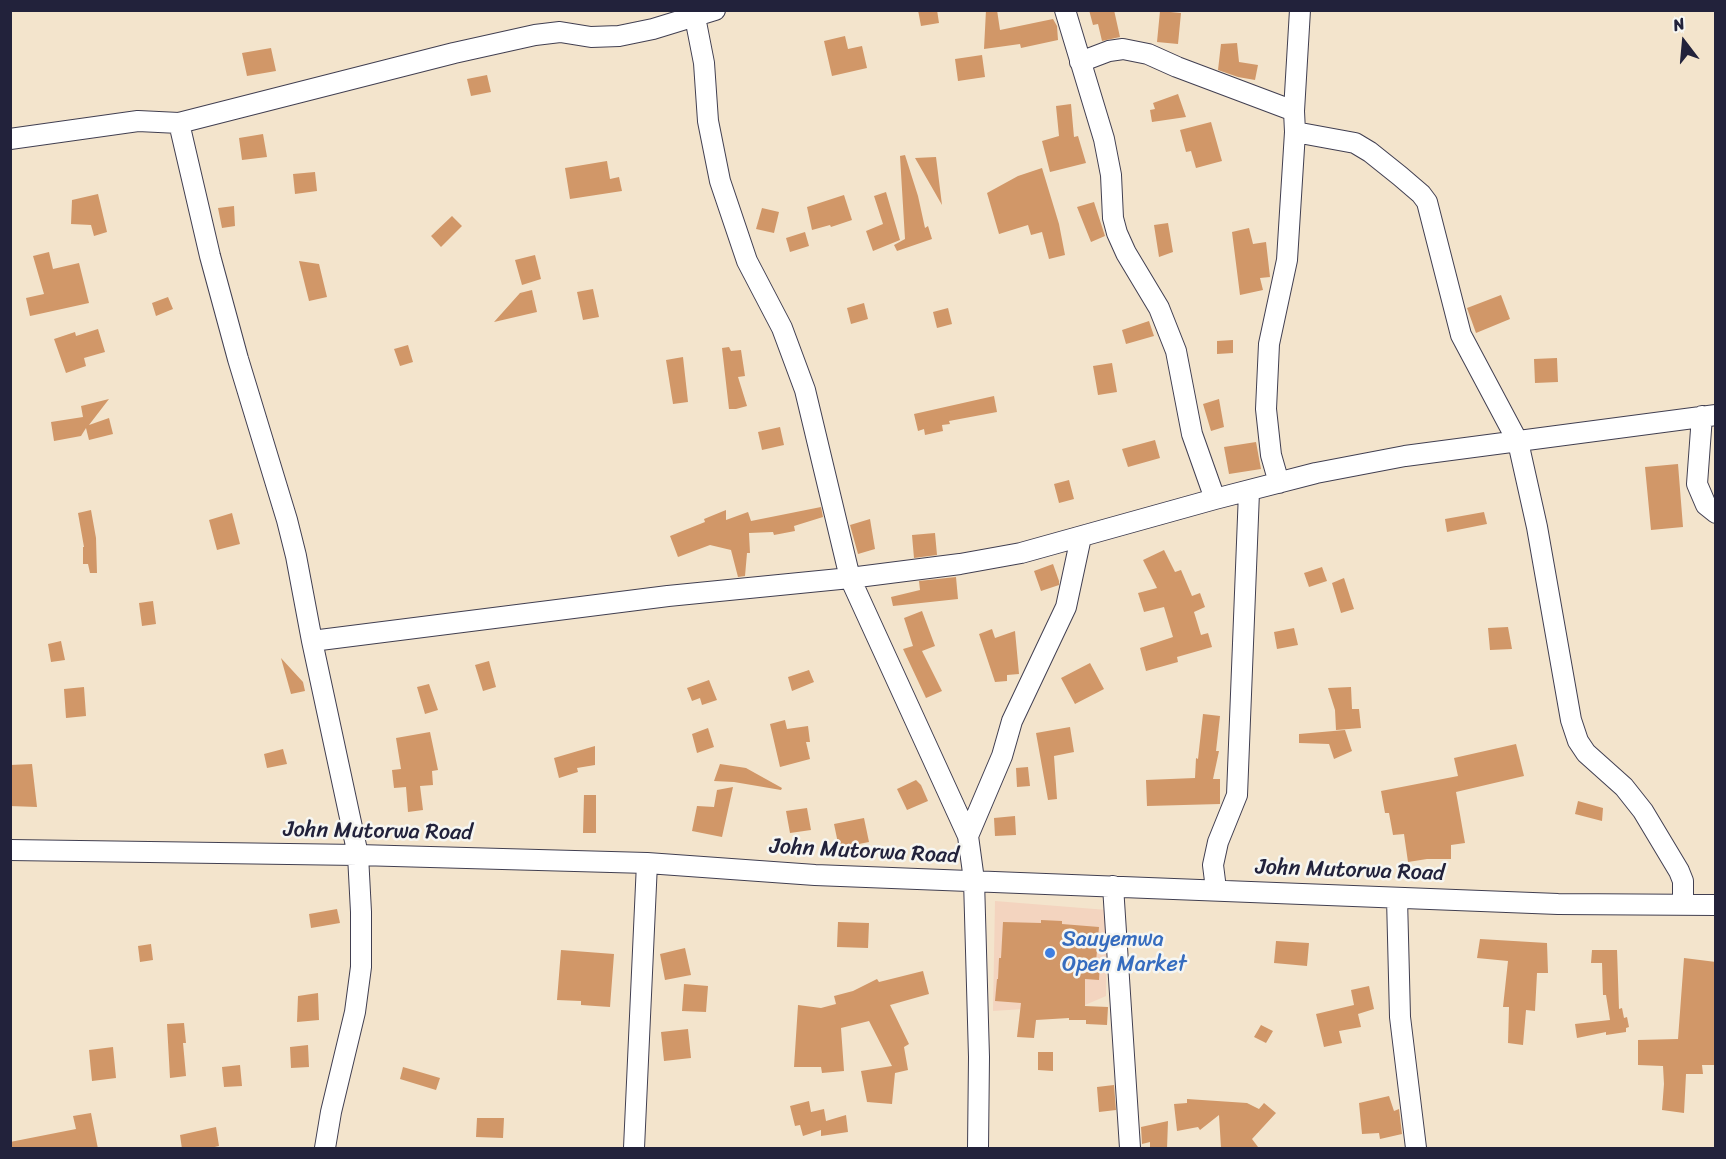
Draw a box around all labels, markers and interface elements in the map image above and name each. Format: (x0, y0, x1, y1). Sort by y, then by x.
text: N (1670, 9, 1688, 40)
north arrow (1654, 12, 1714, 72)
street label: John Mutorwa Road (283, 817, 473, 847)
street label: John Mutorwa Road (769, 834, 959, 870)
street label: John Mutorwa Road (1255, 855, 1445, 887)
place label: Sauyemwa Open Market (1062, 927, 1187, 978)
marker: Sauyemwa Open Market (1043, 946, 1057, 960)

